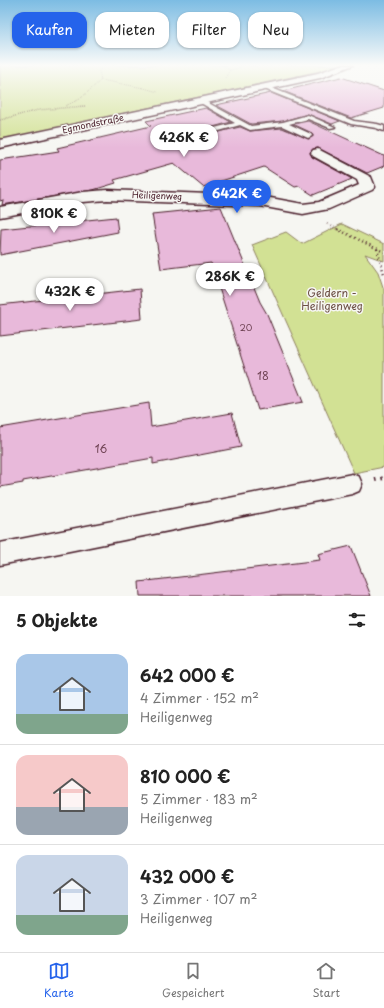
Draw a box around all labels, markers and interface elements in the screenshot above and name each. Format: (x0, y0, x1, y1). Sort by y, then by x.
chip: Kaufen (12, 12, 87, 48)
chip: Mieten (95, 12, 169, 48)
chip: Filter (177, 12, 240, 48)
chip: Neu (248, 12, 303, 48)
street label: Egmondstraße (61, 110, 125, 136)
pin: 426K € (151, 124, 217, 158)
text: 426K € (159, 127, 209, 146)
pin: 642K € (204, 180, 270, 214)
text: 642K € (212, 183, 262, 202)
street label: Heiligenweg (132, 187, 182, 203)
pin: 810K € (21, 200, 87, 234)
text: 810K € (31, 203, 77, 222)
pin: 286K € (197, 263, 263, 297)
text: 286K € (205, 266, 255, 285)
pin: 432K € (37, 278, 103, 312)
text: 432K € (45, 281, 95, 300)
park label: Geldern - Heiligenweg (301, 284, 363, 314)
house number: 20 (240, 320, 253, 334)
house number: 18 (257, 367, 269, 384)
house number: 16 (95, 440, 108, 457)
text: 5 Objekte (16, 607, 98, 633)
icon: filters (346, 609, 368, 631)
text: 642 000 € (140, 662, 234, 688)
icon: home (48, 670, 96, 718)
text: 4 Zimmer · 152 m² (140, 688, 259, 707)
text: Heiligenweg (140, 707, 213, 726)
text: 810 000 € (140, 763, 230, 789)
icon: home (48, 771, 96, 819)
text: 5 Zimmer · 183 m² (140, 789, 258, 808)
text: Heiligenweg (140, 808, 213, 827)
text: 432 000 € (140, 863, 234, 889)
icon: home (48, 871, 96, 919)
text: 3 Zimmer · 107 m² (140, 889, 257, 908)
text: Heiligenweg (140, 908, 213, 927)
tab: Karte (44, 960, 74, 1001)
tab: Gespeichert (162, 960, 224, 1001)
tab: Start (313, 960, 340, 1001)

